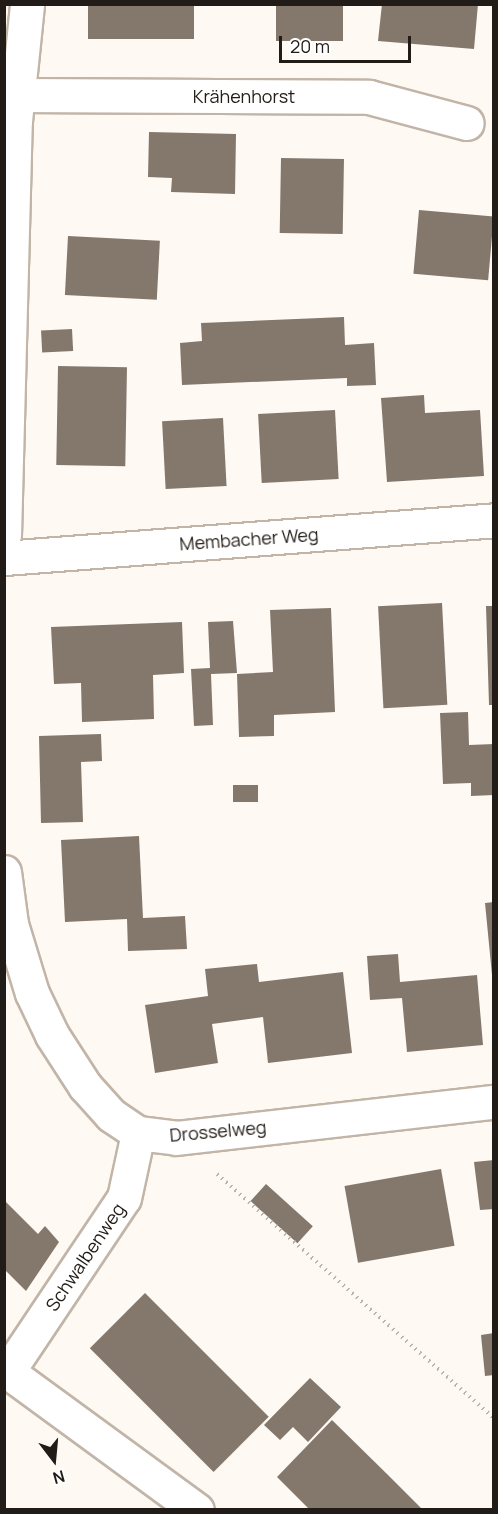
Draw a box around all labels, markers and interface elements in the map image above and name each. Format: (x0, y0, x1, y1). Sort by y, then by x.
scale bar (282, 24, 414, 62)
text: 20 m (290, 34, 330, 58)
street label: Krähenhorst (193, 85, 295, 107)
street label: Membacher Weg (179, 523, 319, 555)
street label: Drosselweg (169, 1116, 267, 1146)
street label: Schwalbenweg (41, 1199, 129, 1315)
north arrow (24, 1430, 84, 1490)
text: N (50, 1465, 68, 1489)

